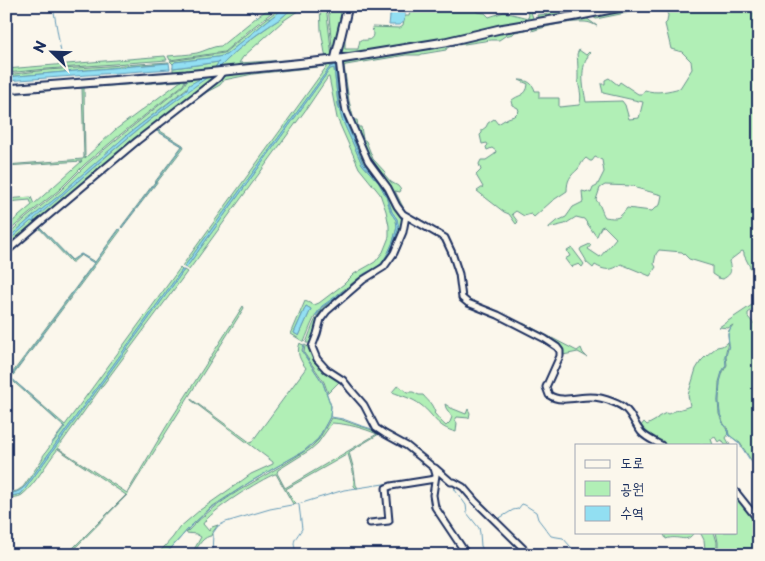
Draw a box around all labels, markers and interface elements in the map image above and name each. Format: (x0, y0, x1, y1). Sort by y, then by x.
north arrow (28, 28, 78, 78)
text: N (28, 38, 51, 56)
legend (575, 444, 738, 534)
text: 도로 (620, 450, 644, 473)
text: 공원 (620, 476, 644, 499)
text: 수역 (620, 500, 644, 523)

